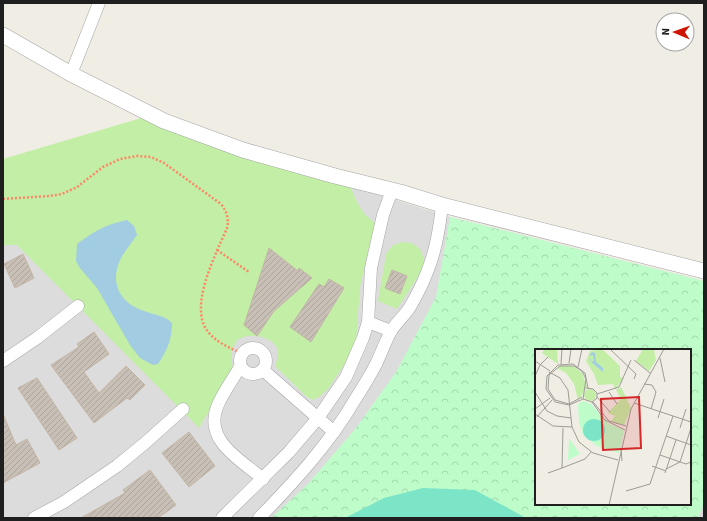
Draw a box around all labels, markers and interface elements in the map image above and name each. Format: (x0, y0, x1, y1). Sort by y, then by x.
north arrow (655, 12, 695, 52)
text: N (658, 28, 673, 36)
inset map (535, 349, 691, 505)

